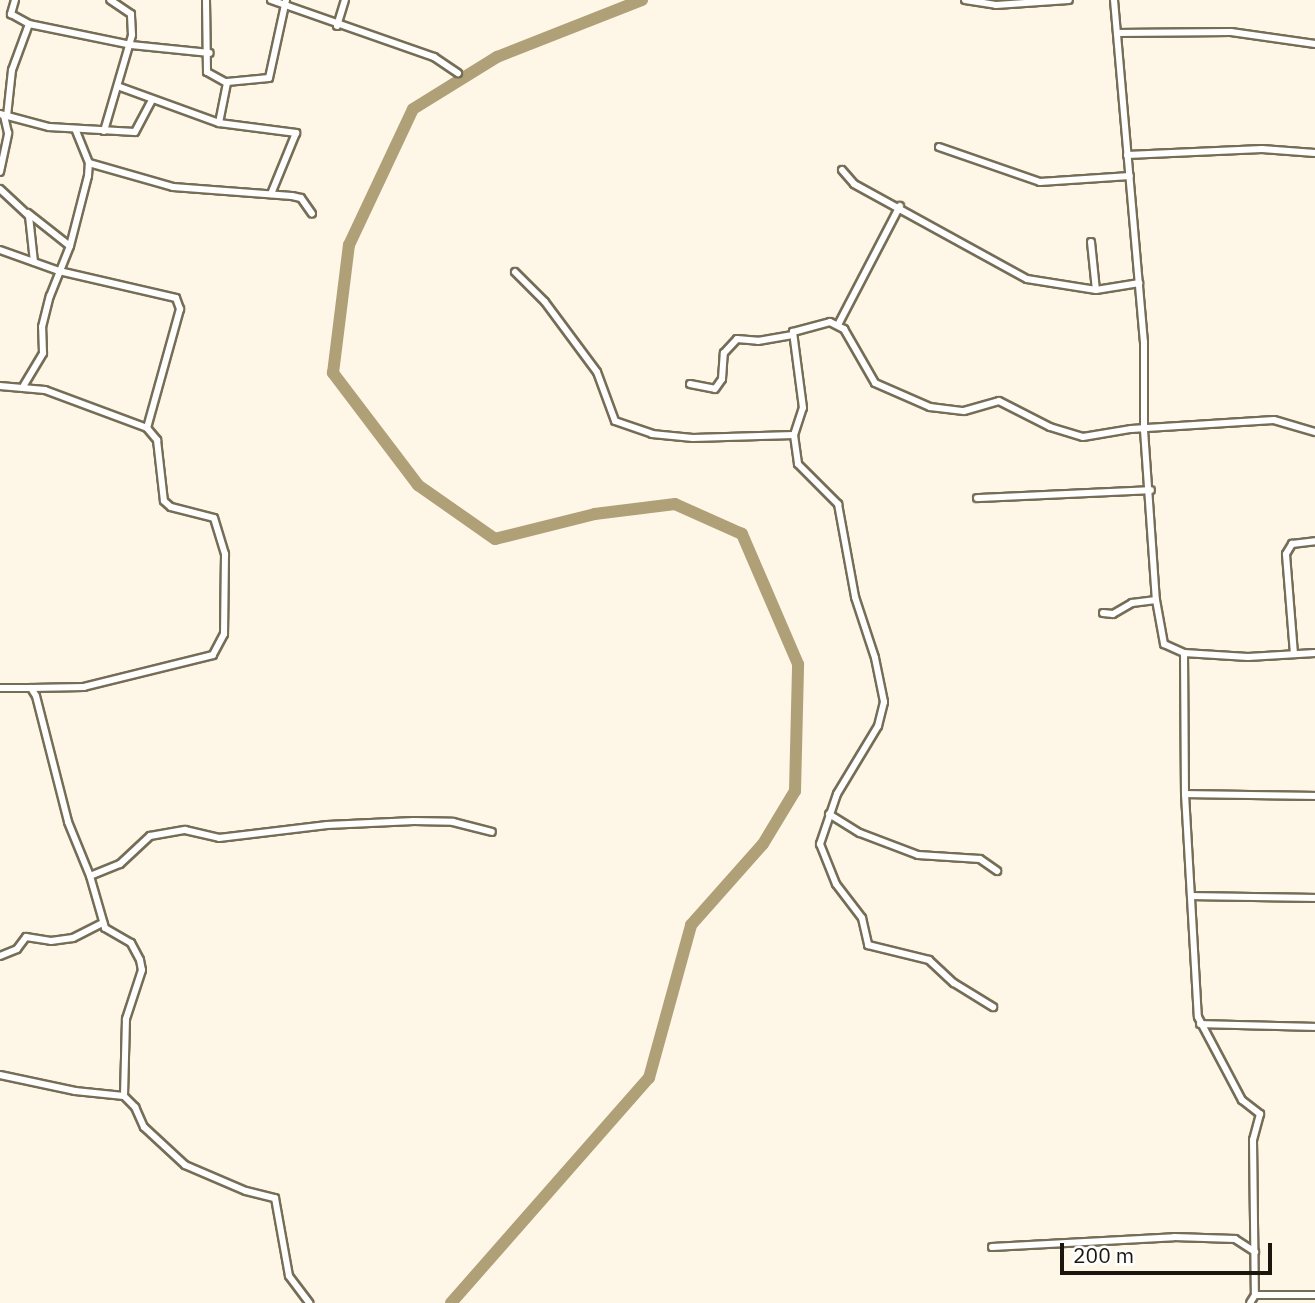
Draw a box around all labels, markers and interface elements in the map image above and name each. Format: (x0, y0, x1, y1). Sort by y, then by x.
scale bar (1063, 1230, 1275, 1274)
text: 200 m (1073, 1241, 1134, 1269)

